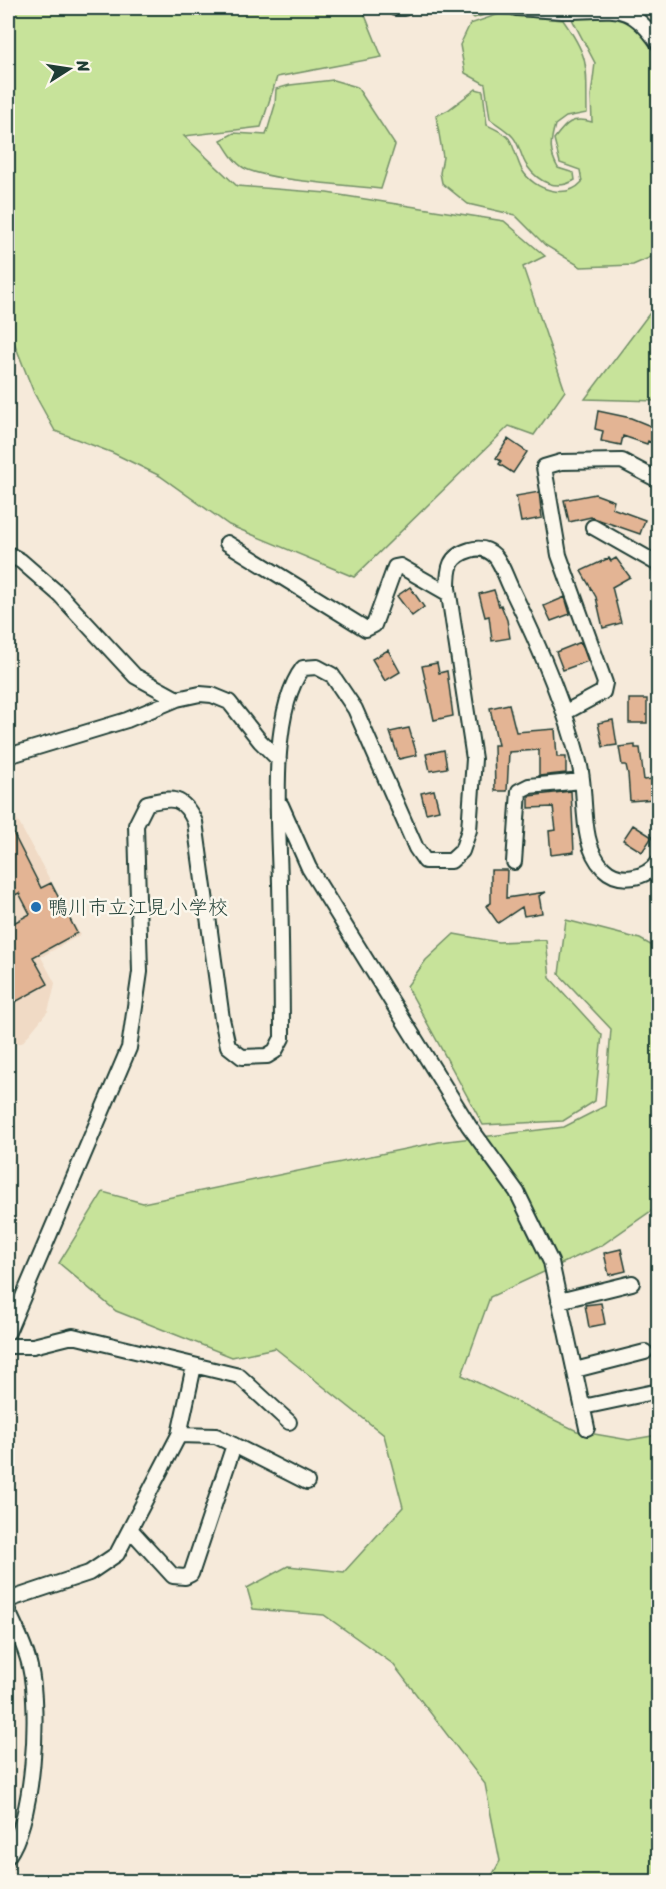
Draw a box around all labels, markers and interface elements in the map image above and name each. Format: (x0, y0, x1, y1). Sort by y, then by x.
north arrow (39, 39, 99, 99)
text: N (68, 57, 99, 75)
place label: 鴨川市立江見小学校 (48, 890, 228, 925)
marker: 鴨川市立江見小学校 (29, 900, 43, 914)

